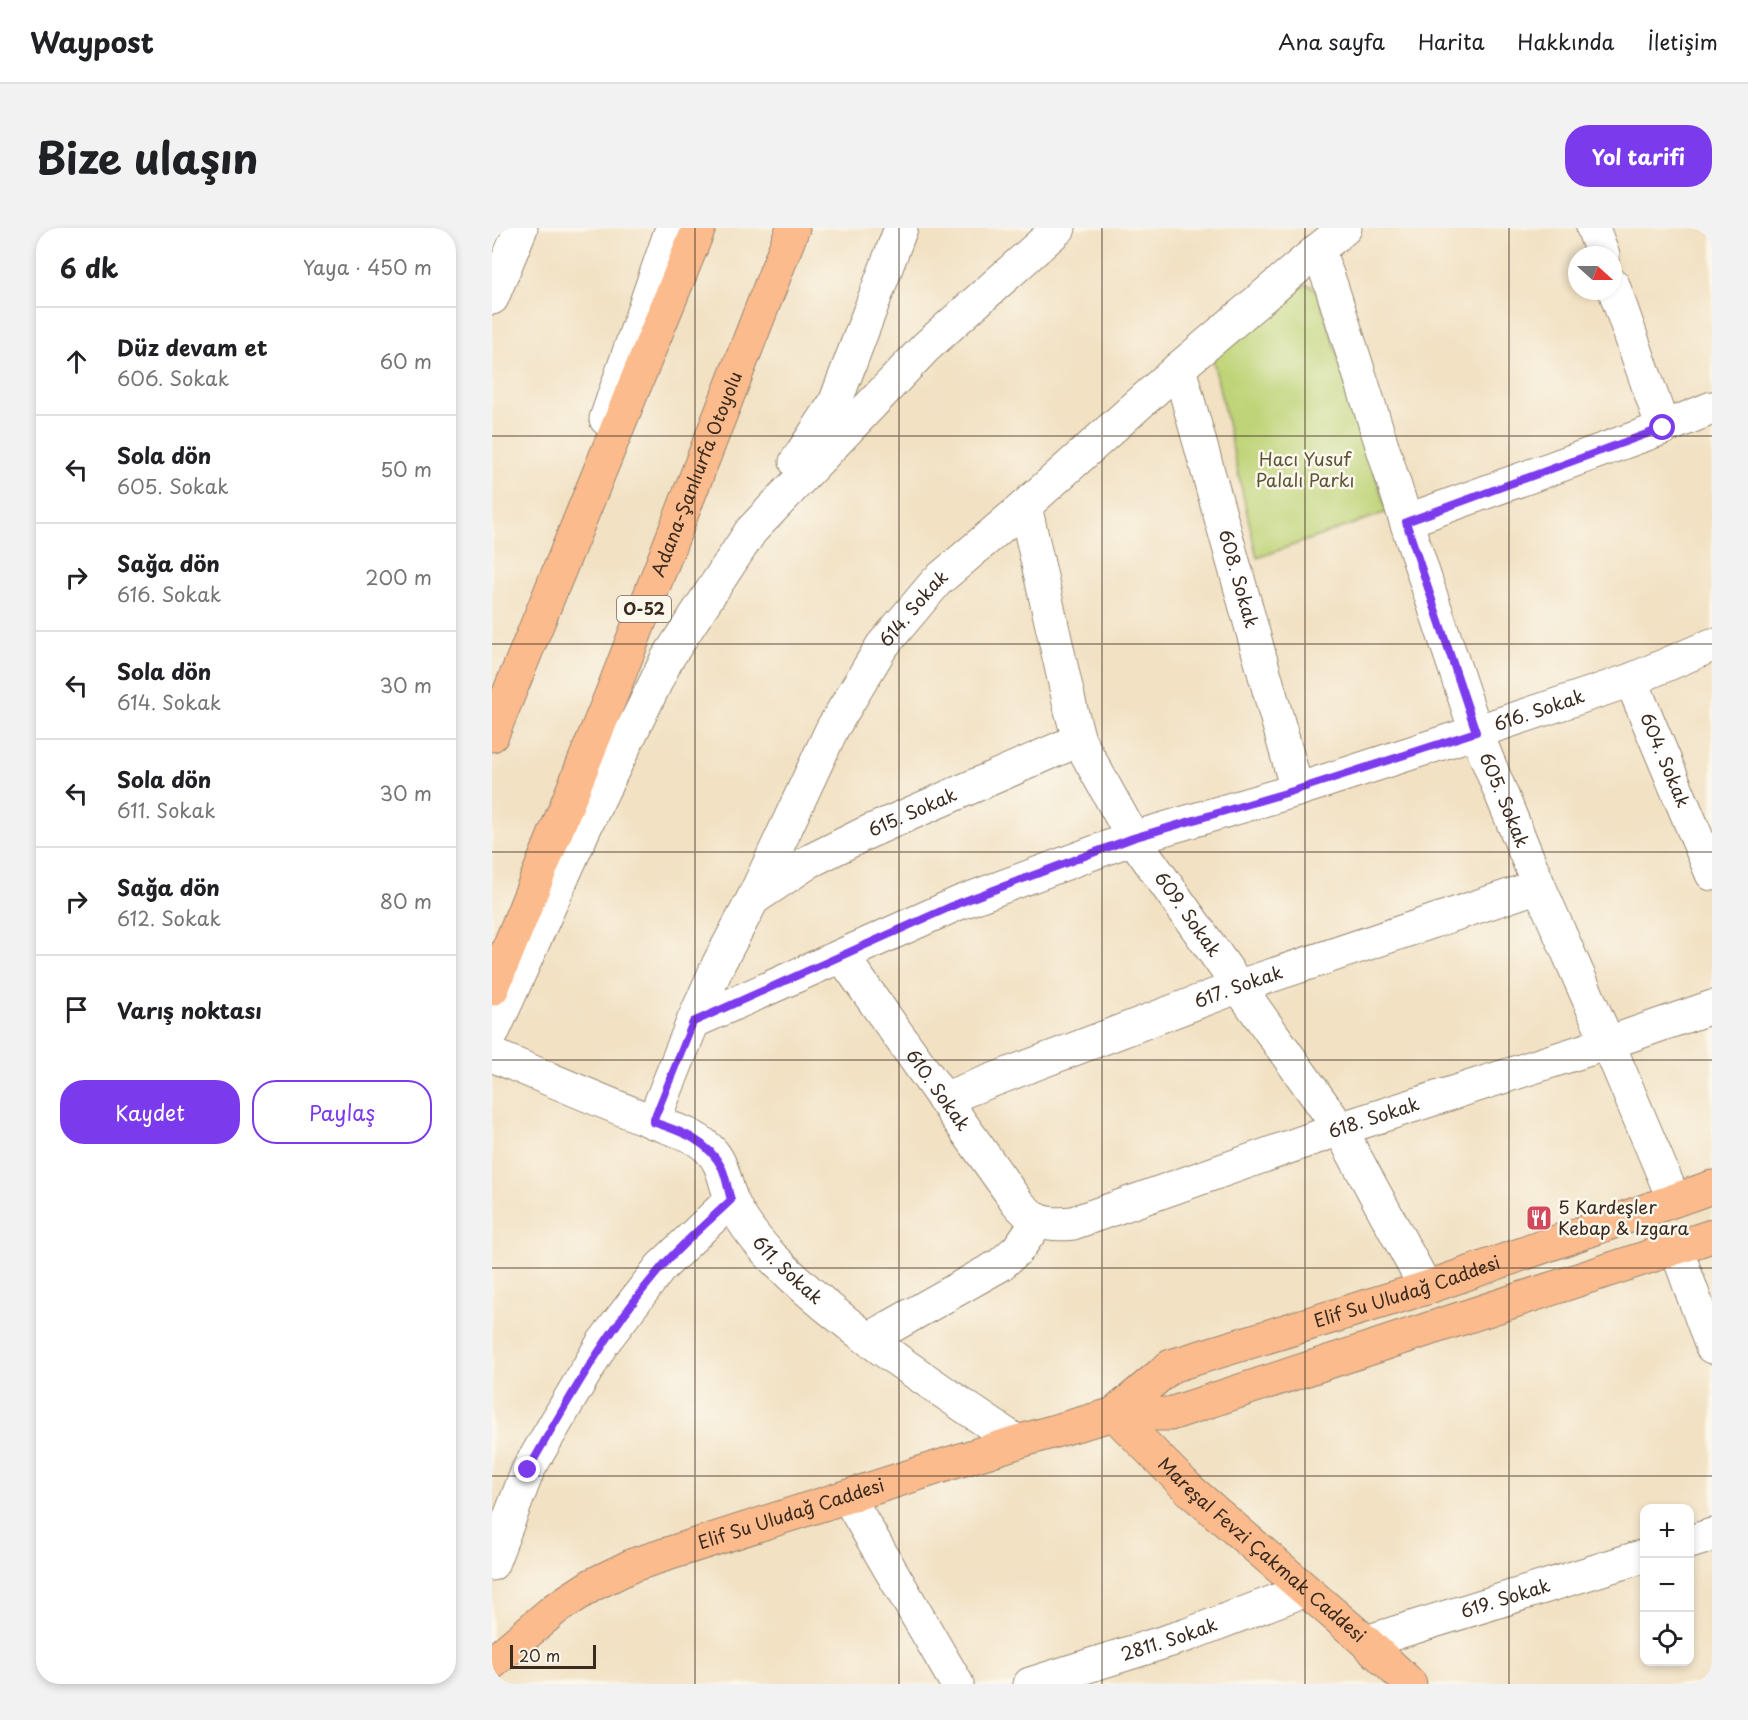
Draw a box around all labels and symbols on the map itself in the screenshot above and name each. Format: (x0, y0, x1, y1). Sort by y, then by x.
north arrow (1568, 246, 1622, 300)
street label: Adana-Şanlıurfa Otoyolu (644, 367, 748, 580)
route start (1649, 414, 1675, 440)
park label: Hacı Yusuf Palalı Parkı (1256, 445, 1354, 493)
street label: 608. Sokak (1213, 526, 1266, 631)
street label: 614. Sokak (872, 563, 953, 652)
road number: O-52 (617, 596, 671, 622)
street label: 616. Sokak (1490, 682, 1588, 737)
street label: 604. Sokak (1634, 708, 1698, 811)
street label: 605. Sokak (1474, 748, 1537, 851)
street label: 615. Sokak (864, 780, 961, 842)
street label: 609. Sokak (1149, 865, 1228, 962)
street label: 617. Sokak (1190, 958, 1286, 1014)
street label: 610. Sokak (900, 1043, 977, 1136)
street label: 618. Sokak (1324, 1089, 1422, 1144)
place label: 5 Kardeşler Kebap & Izgara (1558, 1193, 1689, 1241)
restaurant icon: 5 Kardeşler Kebap & Izgara (1524, 1203, 1554, 1233)
street label: 611. Sokak (747, 1229, 829, 1310)
street label: Elif Su Uludağ Caddesi (1310, 1248, 1503, 1333)
street label: Mareşal Fevzi Çakmak Caddesi (1153, 1450, 1372, 1648)
route end (514, 1456, 540, 1482)
street label: Elif Su Uludağ Caddesi (694, 1470, 888, 1555)
street label: 619. Sokak (1457, 1571, 1553, 1624)
street label: 2811. Sokak (1117, 1610, 1221, 1667)
scale bar (510, 1642, 596, 1670)

